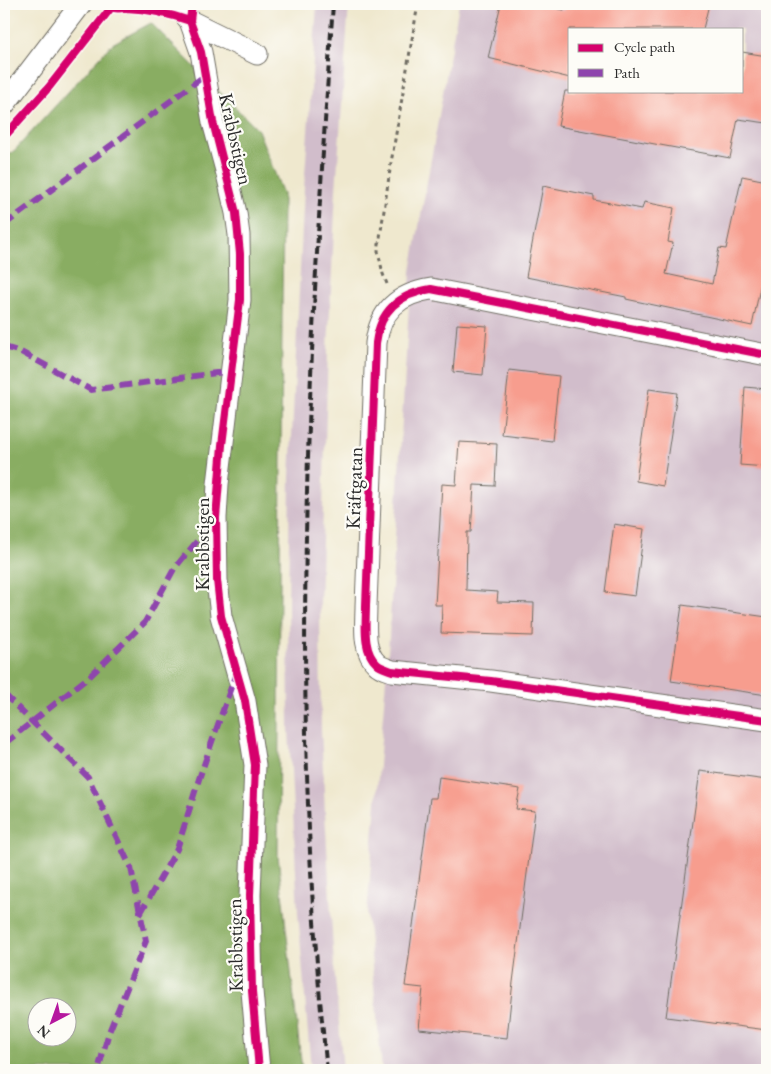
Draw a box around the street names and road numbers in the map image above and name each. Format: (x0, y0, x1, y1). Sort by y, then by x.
street label: Krabbstigen (213, 90, 259, 188)
street label: Kräftgatan (340, 446, 368, 530)
street label: Krabbstigen (189, 497, 215, 591)
street label: Krabbstigen (221, 898, 249, 992)

